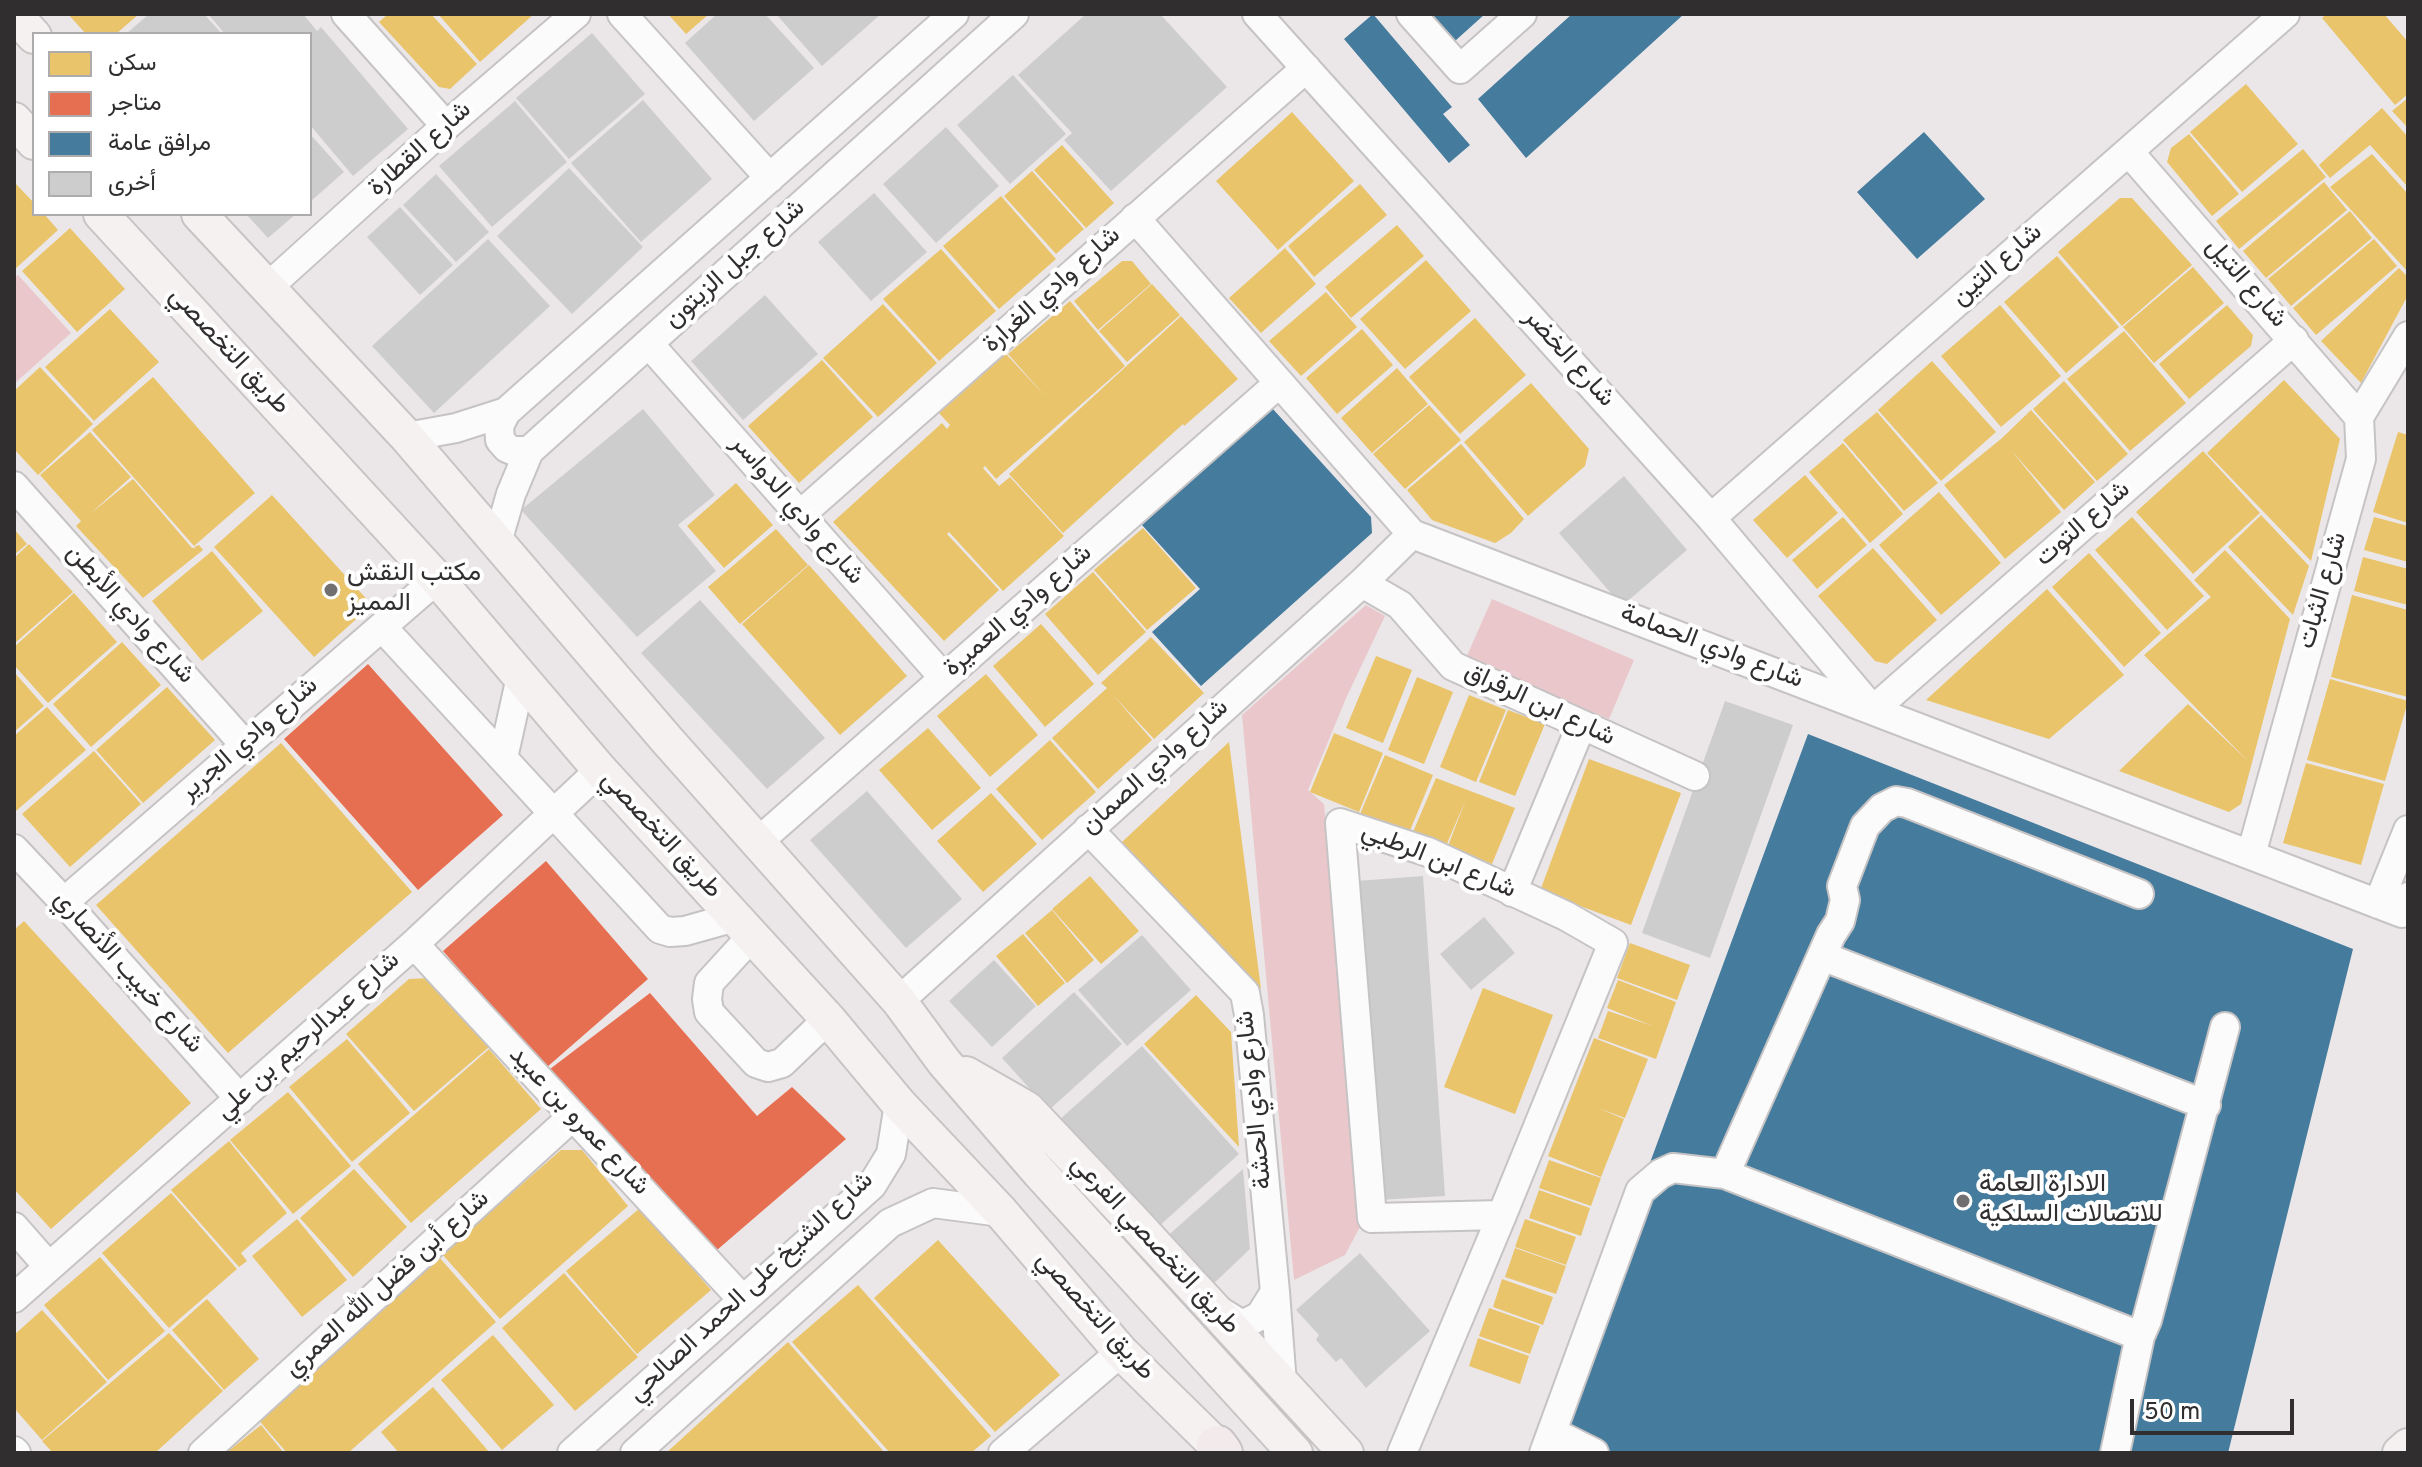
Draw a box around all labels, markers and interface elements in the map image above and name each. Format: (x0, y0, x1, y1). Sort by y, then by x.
legend (32, 32, 312, 216)
text: سكن (108, 49, 157, 79)
text: متاجر (108, 89, 162, 119)
street label: شارع القطارة (363, 96, 479, 204)
text: مرافق عامة (108, 129, 211, 159)
text: أخرى (108, 169, 156, 199)
street label: شارع جبل الزيتون (659, 194, 813, 336)
street label: شارع التين (1946, 218, 2050, 314)
street label: شارع وادي الغرارة (978, 221, 1128, 361)
street label: شارع التيل (2197, 233, 2293, 335)
street label: طريق التخصصي (161, 282, 295, 422)
street label: شارع الخضر (1516, 303, 1620, 415)
street label: شارع وادي الدواسر (722, 430, 870, 592)
street label: شارع التوت (2030, 475, 2138, 575)
street label: شارع الثبات (2292, 529, 2356, 653)
street label: شارع وادي الأبطن (58, 539, 200, 691)
street label: شارع وادي العميرة (938, 539, 1100, 685)
place label: مكتب النقش المميز (347, 559, 481, 620)
marker: مكتب النقش المميز (322, 581, 340, 599)
street label: شارع وادي الحمامة (1615, 599, 1807, 697)
street label: شارع ابن الرقراق (1459, 657, 1619, 755)
street label: شارع وادي الجرير (174, 671, 326, 809)
street label: شارع وادي الصمان (1076, 693, 1236, 843)
street label: طريق التخصصي (593, 766, 727, 906)
street label: شارع ابن الرطبي (1356, 817, 1520, 907)
street label: شارع خبيب الأنصاري (45, 885, 209, 1061)
street label: شارع عبدالرحيم بن علي (211, 946, 407, 1128)
street label: شارع وادي الحشة (1231, 1009, 1281, 1191)
street label: شارع عمرو بن عبيد (501, 1041, 655, 1203)
street label: طريق التخصصي الفرعي (1063, 1150, 1245, 1342)
street label: شارع الشيخ على الحمد الصالحي (623, 1166, 881, 1410)
place label: الادارة العامة للاتصالات السلكية (1979, 1170, 2163, 1232)
street label: شارع أبن فضل الله العمري (279, 1185, 497, 1385)
marker: الادارة العامة للاتصالات السلكية (1954, 1192, 1972, 1210)
street label: طريق التخصصي (1028, 1246, 1160, 1388)
scale bar (2134, 1383, 2298, 1433)
text: 50 m (2144, 1398, 2200, 1428)

